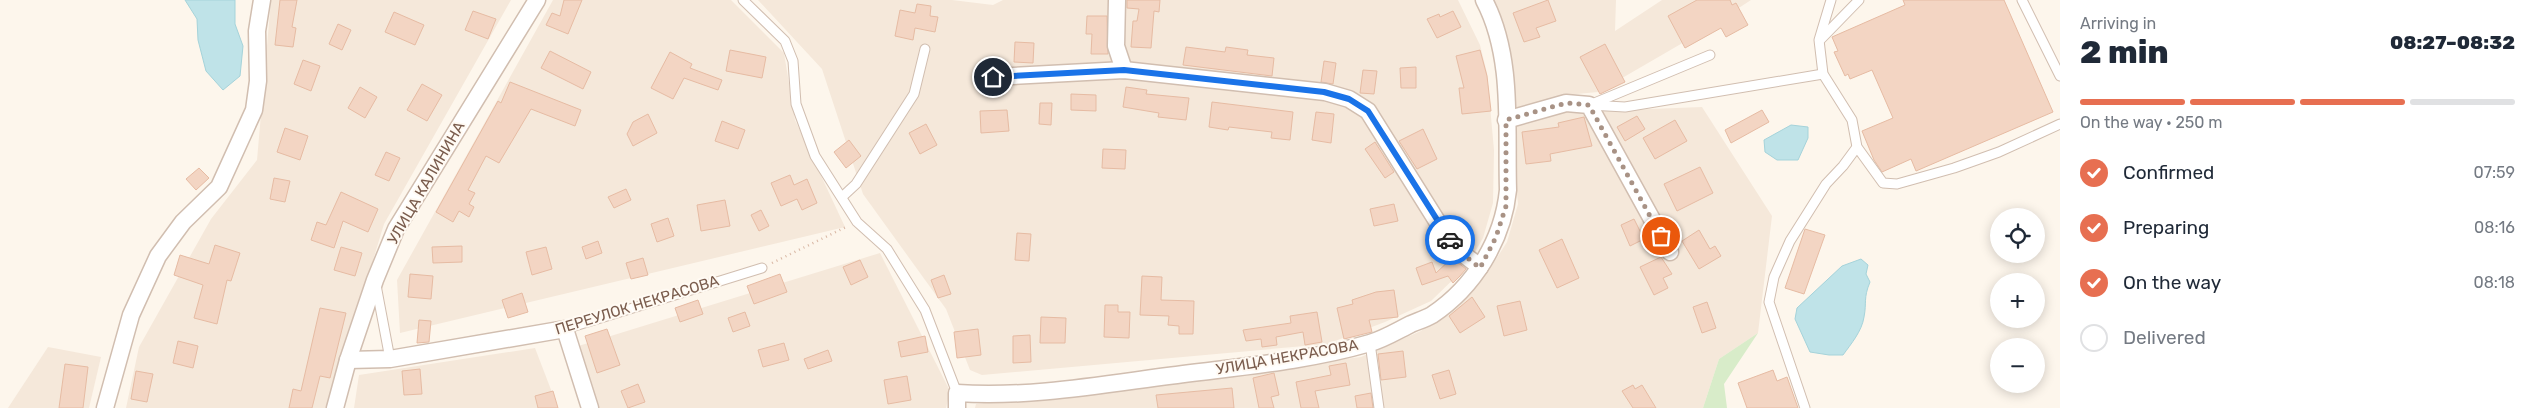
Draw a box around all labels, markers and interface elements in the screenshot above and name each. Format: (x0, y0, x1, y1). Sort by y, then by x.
text: Arriving in (2080, 14, 2156, 33)
text: 08:27–08:32 (2390, 31, 2515, 54)
text: 2 min (2080, 33, 2169, 71)
pin (972, 56, 1014, 98)
icon: home (979, 63, 1007, 91)
text: On the way · 250 m (2080, 113, 2223, 132)
street label: УЛИЦА КАЛИНИНА (384, 118, 468, 248)
icon: check (2080, 159, 2108, 187)
text: Confirmed (2123, 161, 2214, 184)
text: 07:59 (2474, 163, 2515, 182)
map controls (1990, 208, 2045, 393)
button: locate (1990, 208, 2045, 263)
icon: check (2080, 214, 2108, 242)
courier (1425, 215, 1475, 265)
pin (1640, 215, 1682, 257)
text: Preparing (2123, 216, 2209, 239)
text: 08:16 (2474, 218, 2515, 237)
icon: bag (1647, 222, 1675, 250)
icon: car (1436, 226, 1464, 254)
icon: check (2080, 269, 2108, 297)
text: On the way (2123, 271, 2221, 294)
street label: ПЕРЕУЛОК НЕКРАСОВА (553, 272, 721, 338)
button: + (1990, 273, 2045, 328)
text: 08:18 (2474, 273, 2515, 292)
text: Delivered (2123, 326, 2206, 349)
street label: УЛИЦА НЕКРАСОВА (1214, 336, 1360, 378)
button: − (1990, 338, 2045, 393)

